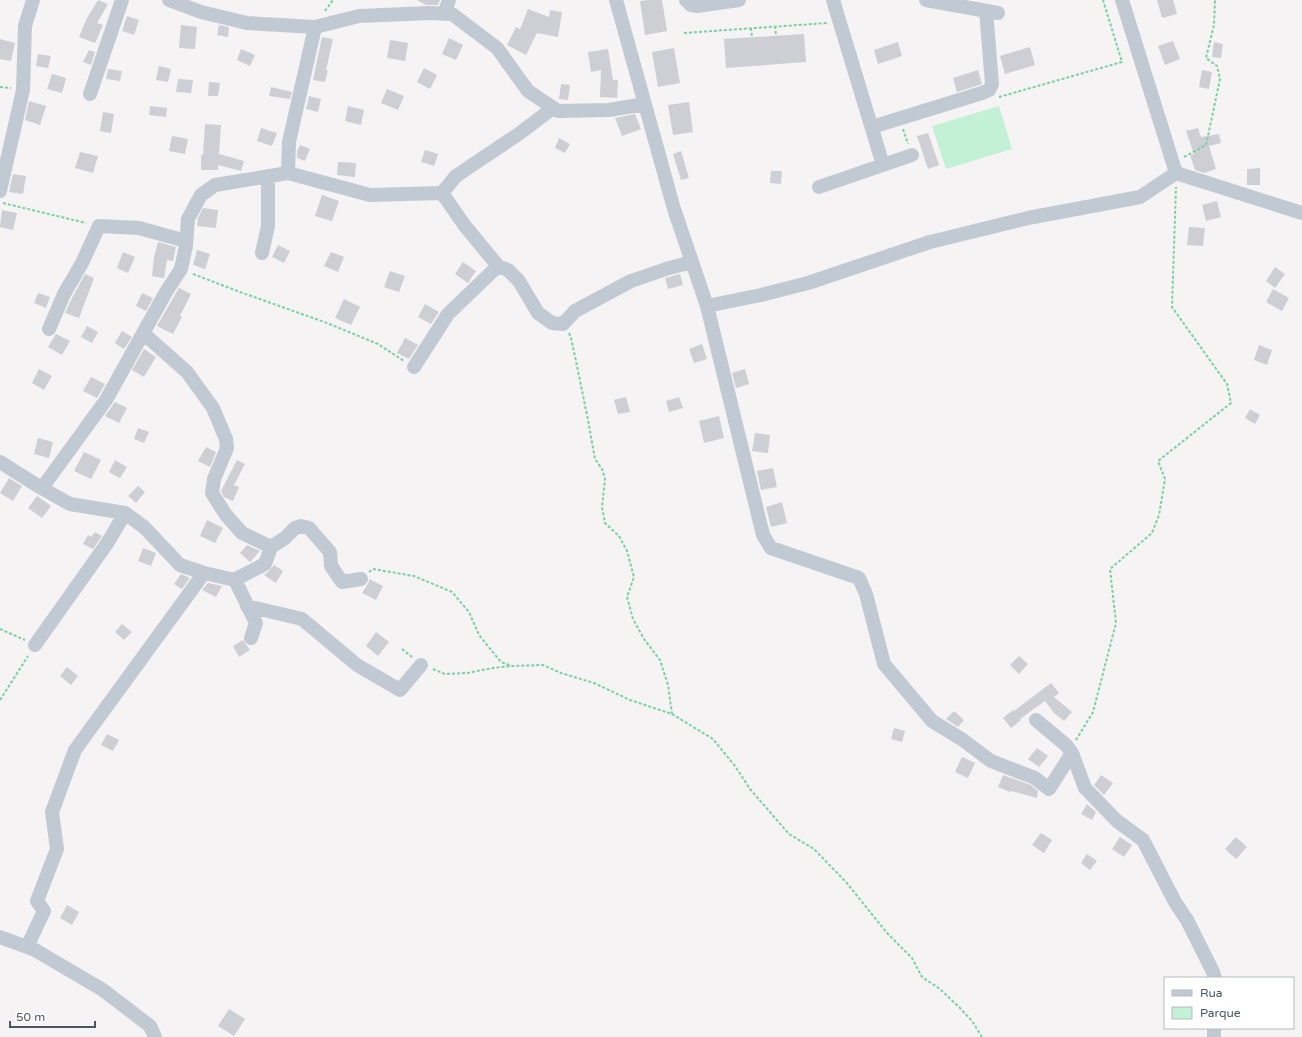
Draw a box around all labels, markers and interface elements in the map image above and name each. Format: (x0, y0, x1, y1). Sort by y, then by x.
legend (1164, 977, 1294, 1029)
text: Rua (1200, 986, 1223, 1000)
scale bar (10, 1003, 95, 1029)
text: Parque (1200, 1006, 1241, 1020)
text: 50 m (16, 1010, 45, 1024)

